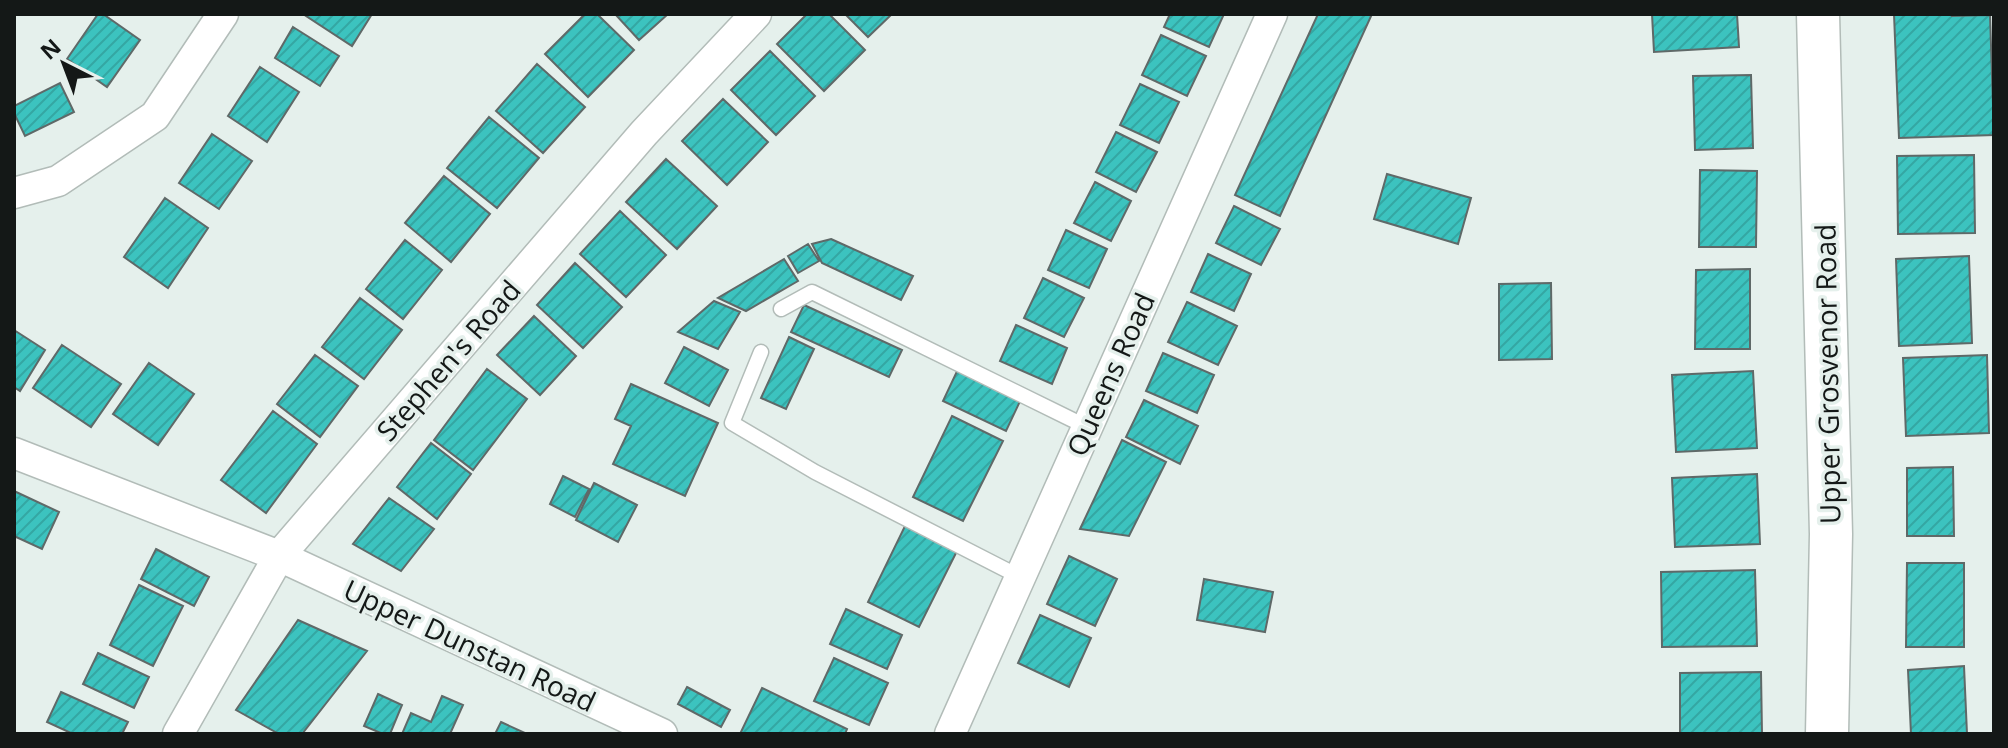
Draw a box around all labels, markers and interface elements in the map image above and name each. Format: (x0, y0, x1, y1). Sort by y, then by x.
north arrow (24, 24, 104, 104)
text: N (33, 31, 67, 66)
street label: Upper Grosvenor Road (1805, 224, 1849, 524)
street label: Stephen's Road (367, 271, 529, 449)
street label: Queens Road (1057, 286, 1163, 462)
street label: Upper Dunstan Road (338, 570, 602, 720)

